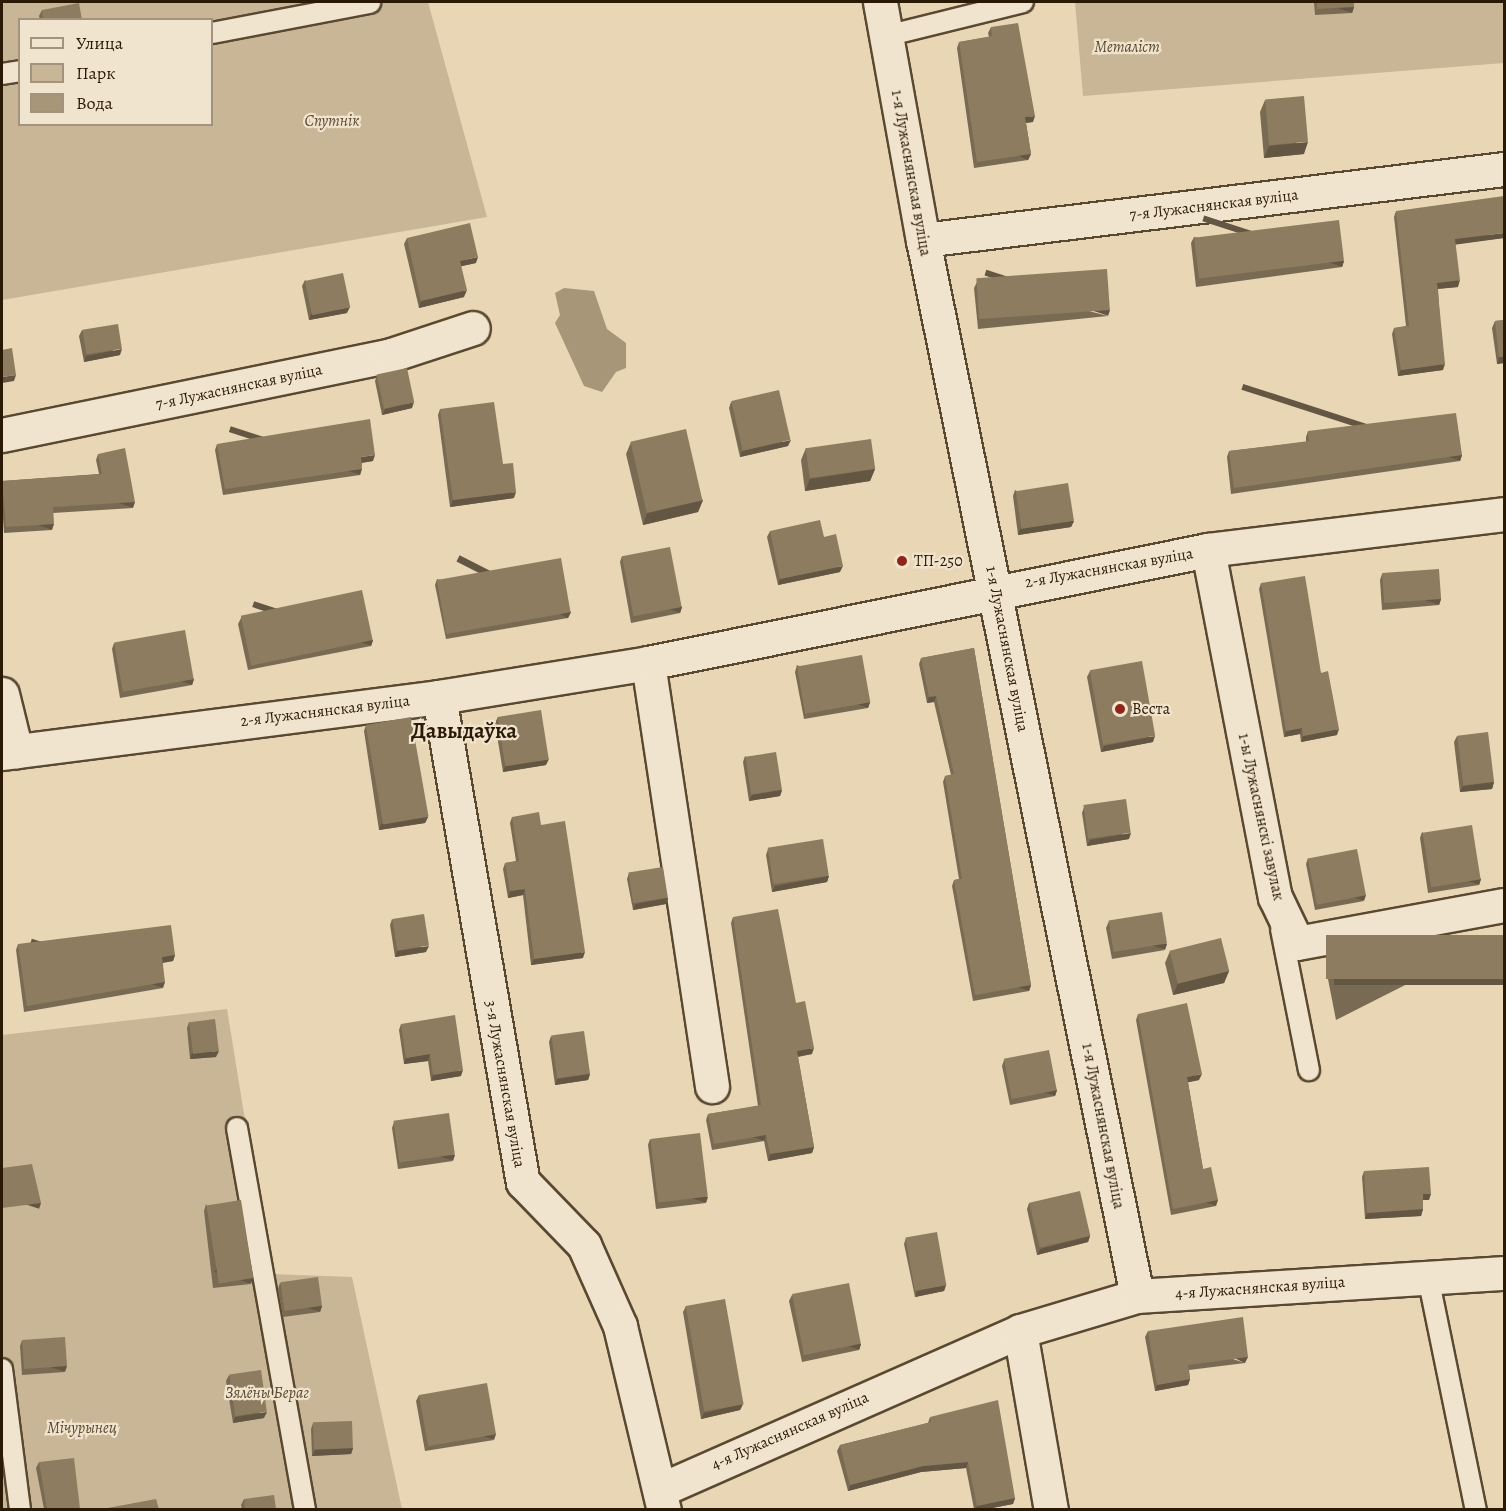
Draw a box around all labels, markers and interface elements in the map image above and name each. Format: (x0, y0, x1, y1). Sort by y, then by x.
legend (18, 18, 213, 126)
text: Улица (76, 31, 123, 55)
park label: Металіст (1094, 37, 1160, 57)
text: Парк (76, 61, 116, 85)
street label: 1-я Лужаснянская вуліца (887, 88, 935, 258)
text: Вода (76, 91, 113, 115)
park label: Спутнік (305, 111, 359, 131)
street label: 7-я Лужаснянская вуліца (1129, 185, 1299, 225)
street label: 7-я Лужаснянская вуліца (154, 360, 324, 414)
street label: 2-я Лужаснянская вуліца (1023, 544, 1195, 592)
place label: ТП-250 (914, 551, 963, 571)
marker: ТП-250 (895, 554, 909, 568)
street label: 1-я Лужаснянская вуліца (982, 564, 1032, 734)
street label: 2-я Лужаснянская вуліца (239, 691, 411, 731)
place label: Веста (1132, 699, 1170, 719)
marker: Веста (1113, 702, 1127, 716)
district label: Давыдаўка (411, 719, 517, 745)
street label: 1-ы Лужаснянскі завулак (1234, 732, 1288, 902)
street label: 3-я Лужаснянская вуліца (481, 999, 529, 1169)
street label: 1-я Лужаснянская вуліца (1078, 1041, 1128, 1211)
street label: 4-я Лужаснянская вуліца (1174, 1272, 1346, 1304)
park label: Зялёны Бераг (225, 1383, 309, 1403)
street label: 4-я Лужаснянская вуліца (708, 1388, 872, 1474)
park label: Мічурынец (47, 1418, 117, 1438)

